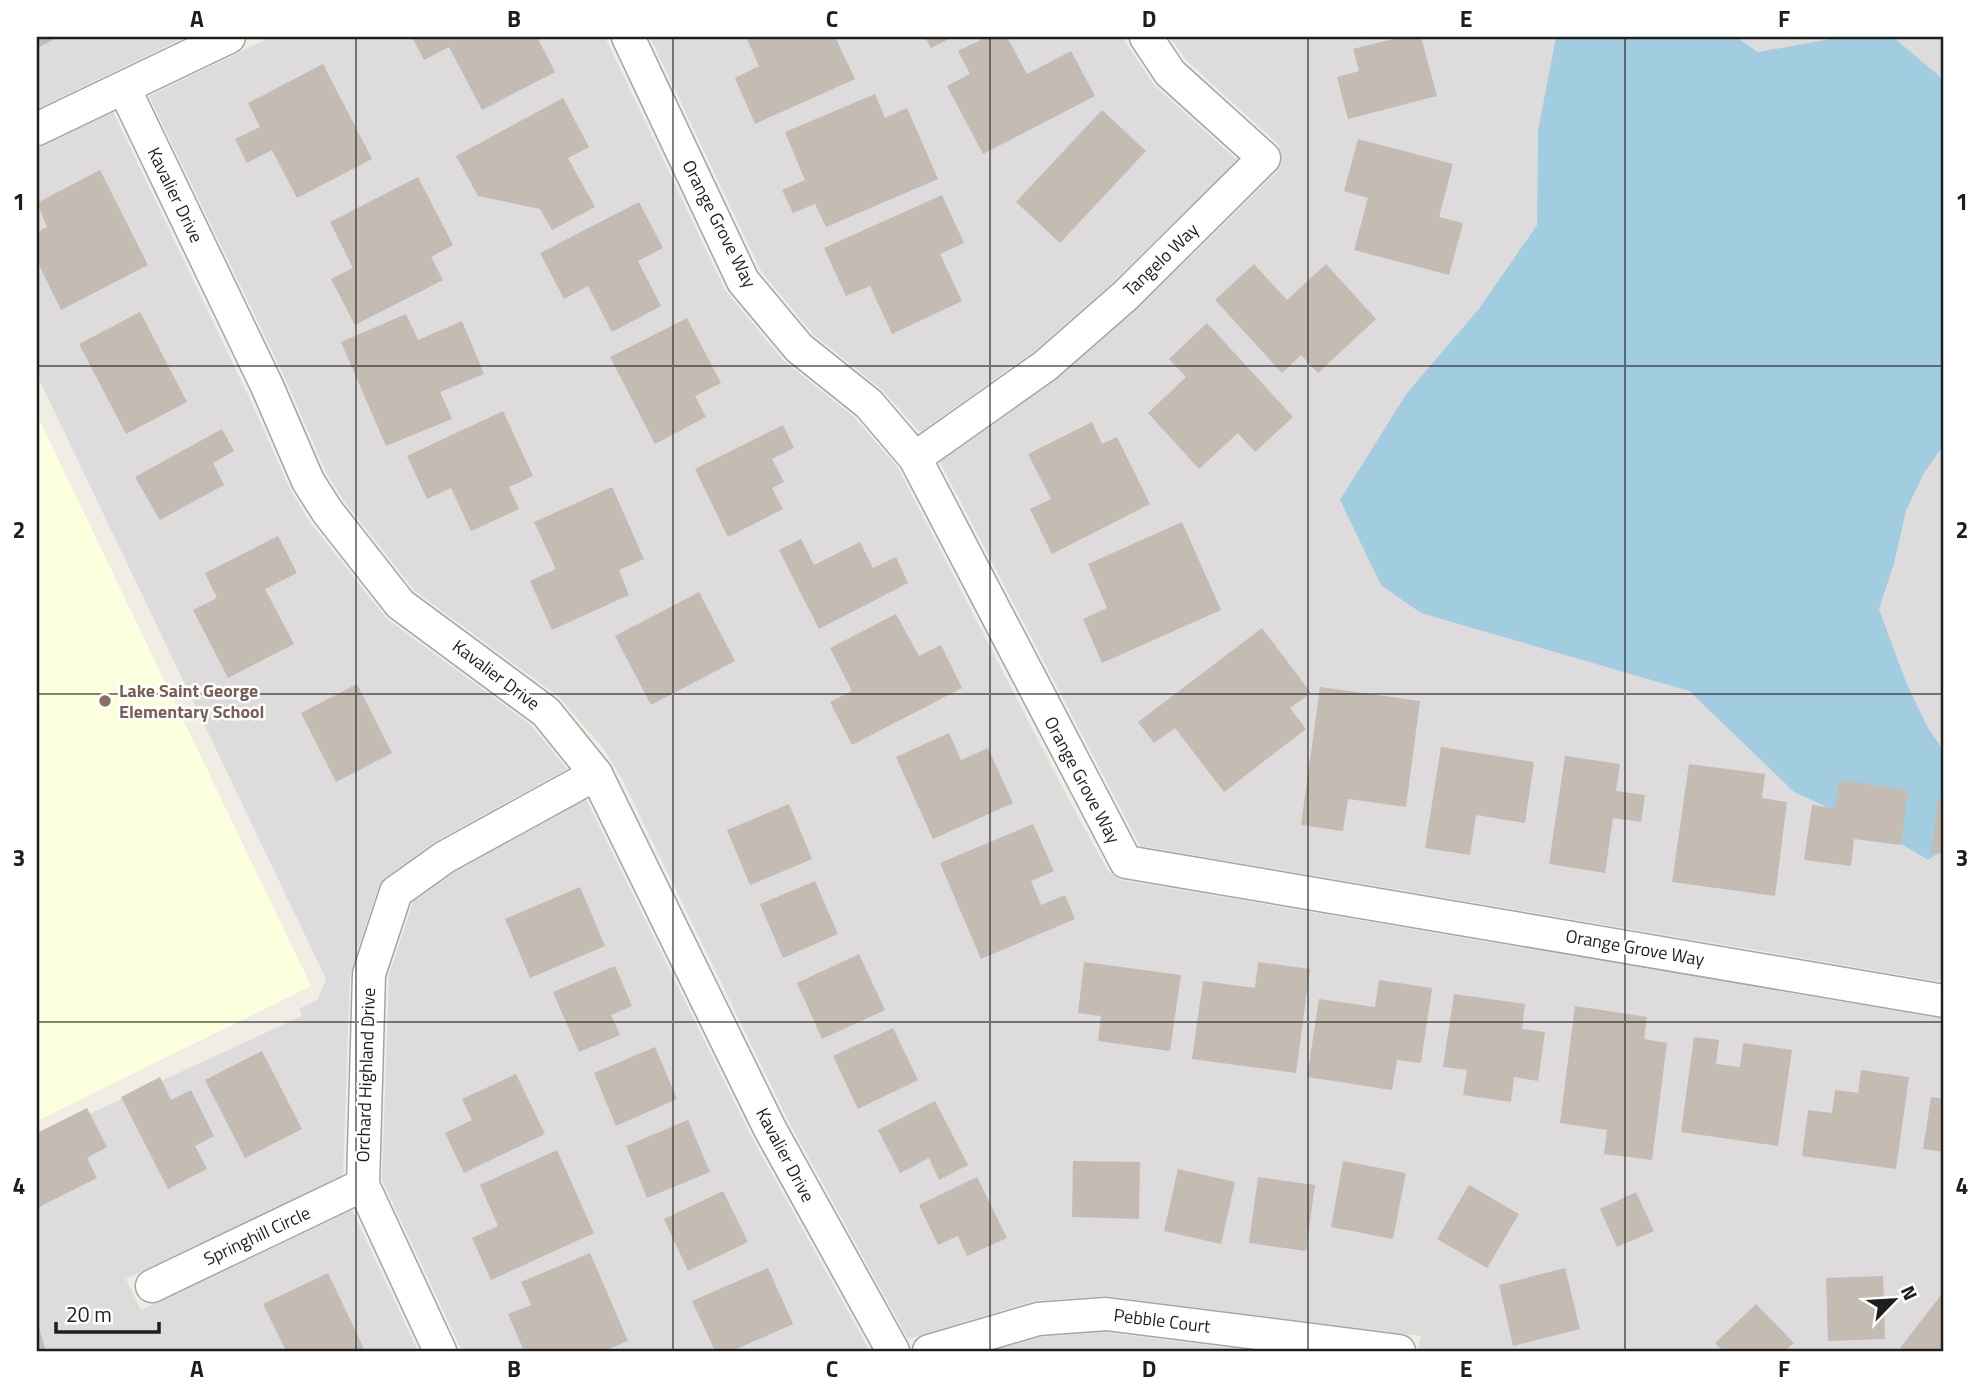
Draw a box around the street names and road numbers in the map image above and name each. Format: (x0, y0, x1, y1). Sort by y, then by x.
street label: Kavalier Drive (141, 142, 210, 247)
street label: Orange Grove Way (676, 155, 763, 293)
street label: Tangelo Way (1117, 216, 1205, 303)
street label: Kavalier Drive (447, 633, 546, 717)
street label: Orange Grove Way (1038, 711, 1127, 848)
street label: Orange Grove Way (1564, 922, 1707, 973)
street label: Orchard Highland Drive (349, 987, 382, 1163)
street label: Kavalier Drive (749, 1103, 822, 1207)
street label: Springhill Circle (199, 1199, 315, 1272)
street label: Pebble Court (1112, 1301, 1213, 1340)

